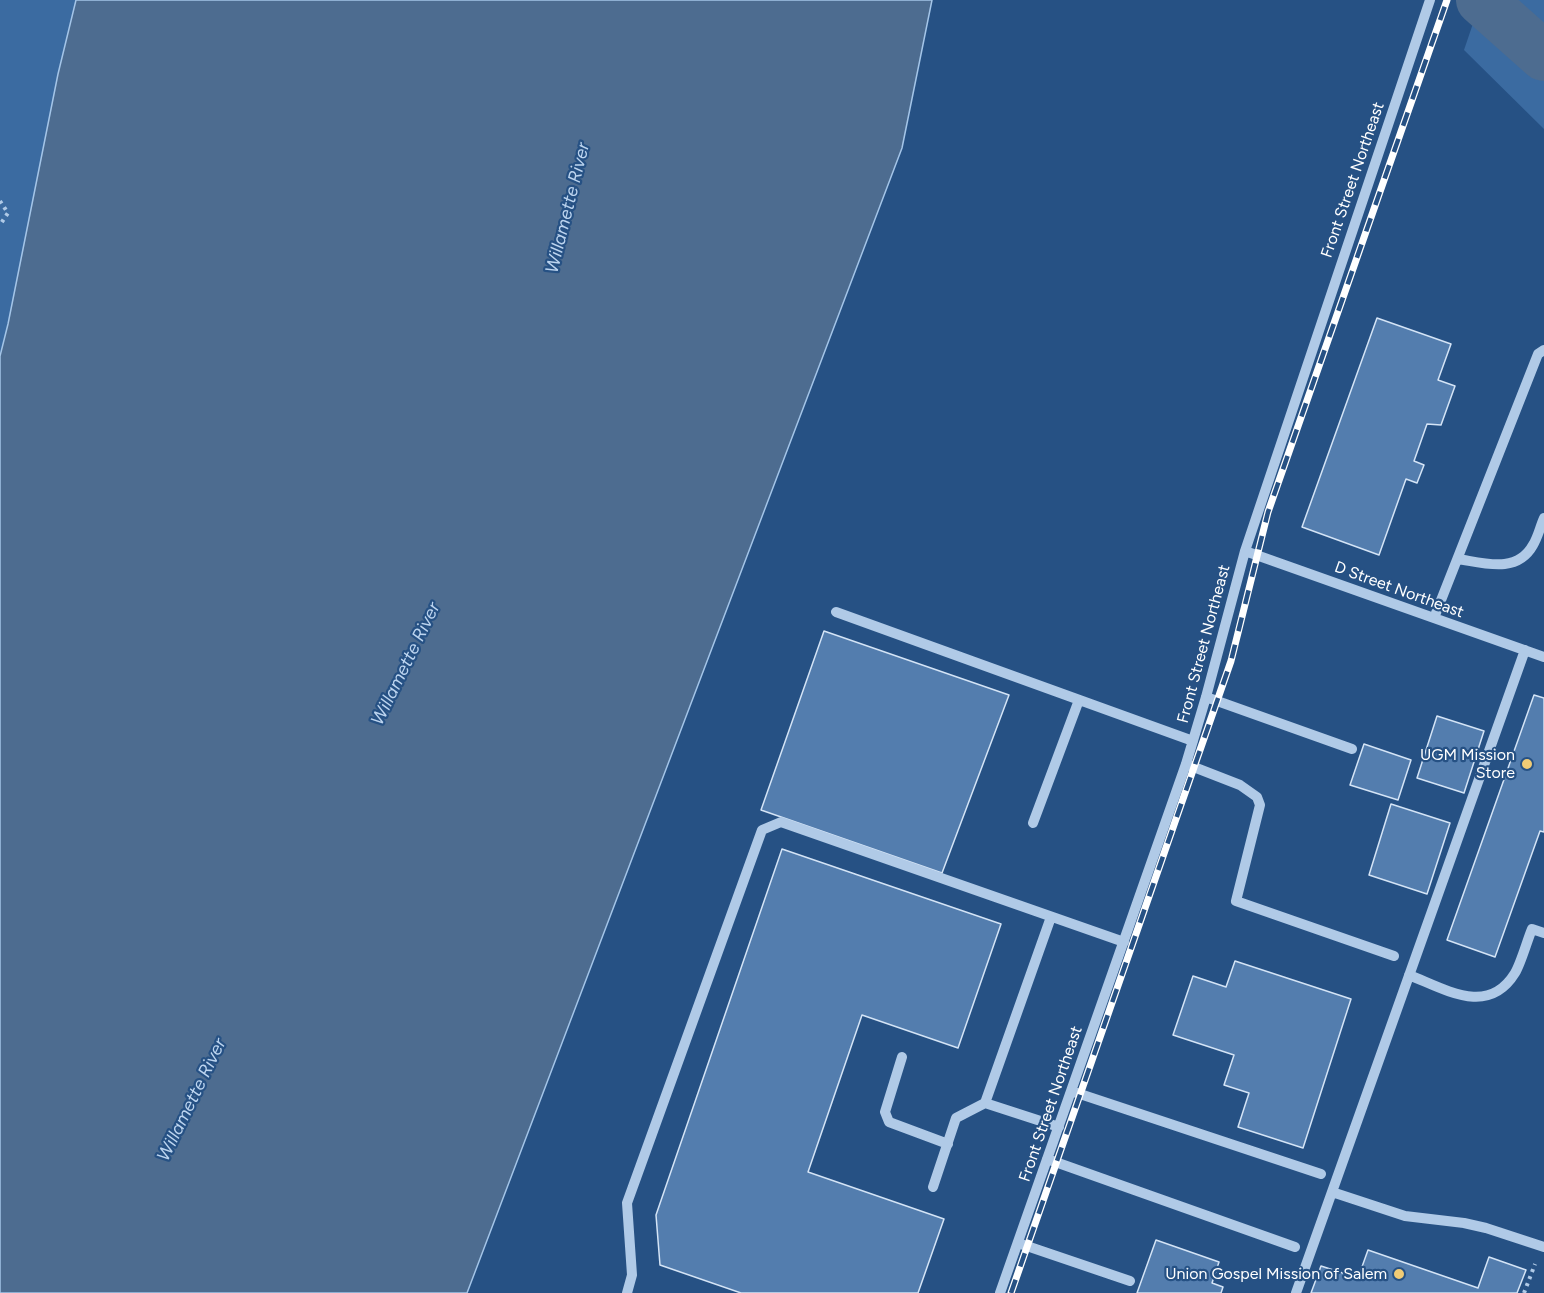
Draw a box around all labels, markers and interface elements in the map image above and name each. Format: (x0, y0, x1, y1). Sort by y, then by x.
street label: Front Street Northeast (1317, 100, 1389, 260)
water label: Willamette River (541, 140, 595, 276)
street label: D Street Northeast (1332, 558, 1466, 622)
street label: Front Street Northeast (1174, 563, 1234, 725)
water label: Willamette River (367, 599, 445, 729)
place label: UGM Mission Store (1420, 745, 1515, 783)
marker: UGM Mission Store (1520, 757, 1534, 771)
street label: Front Street Northeast (1015, 1024, 1087, 1184)
water label: Willamette River (153, 1035, 231, 1165)
place label: Union Gospel Mission of Salem (1165, 1264, 1387, 1284)
marker: Union Gospel Mission of Salem (1392, 1267, 1406, 1281)

